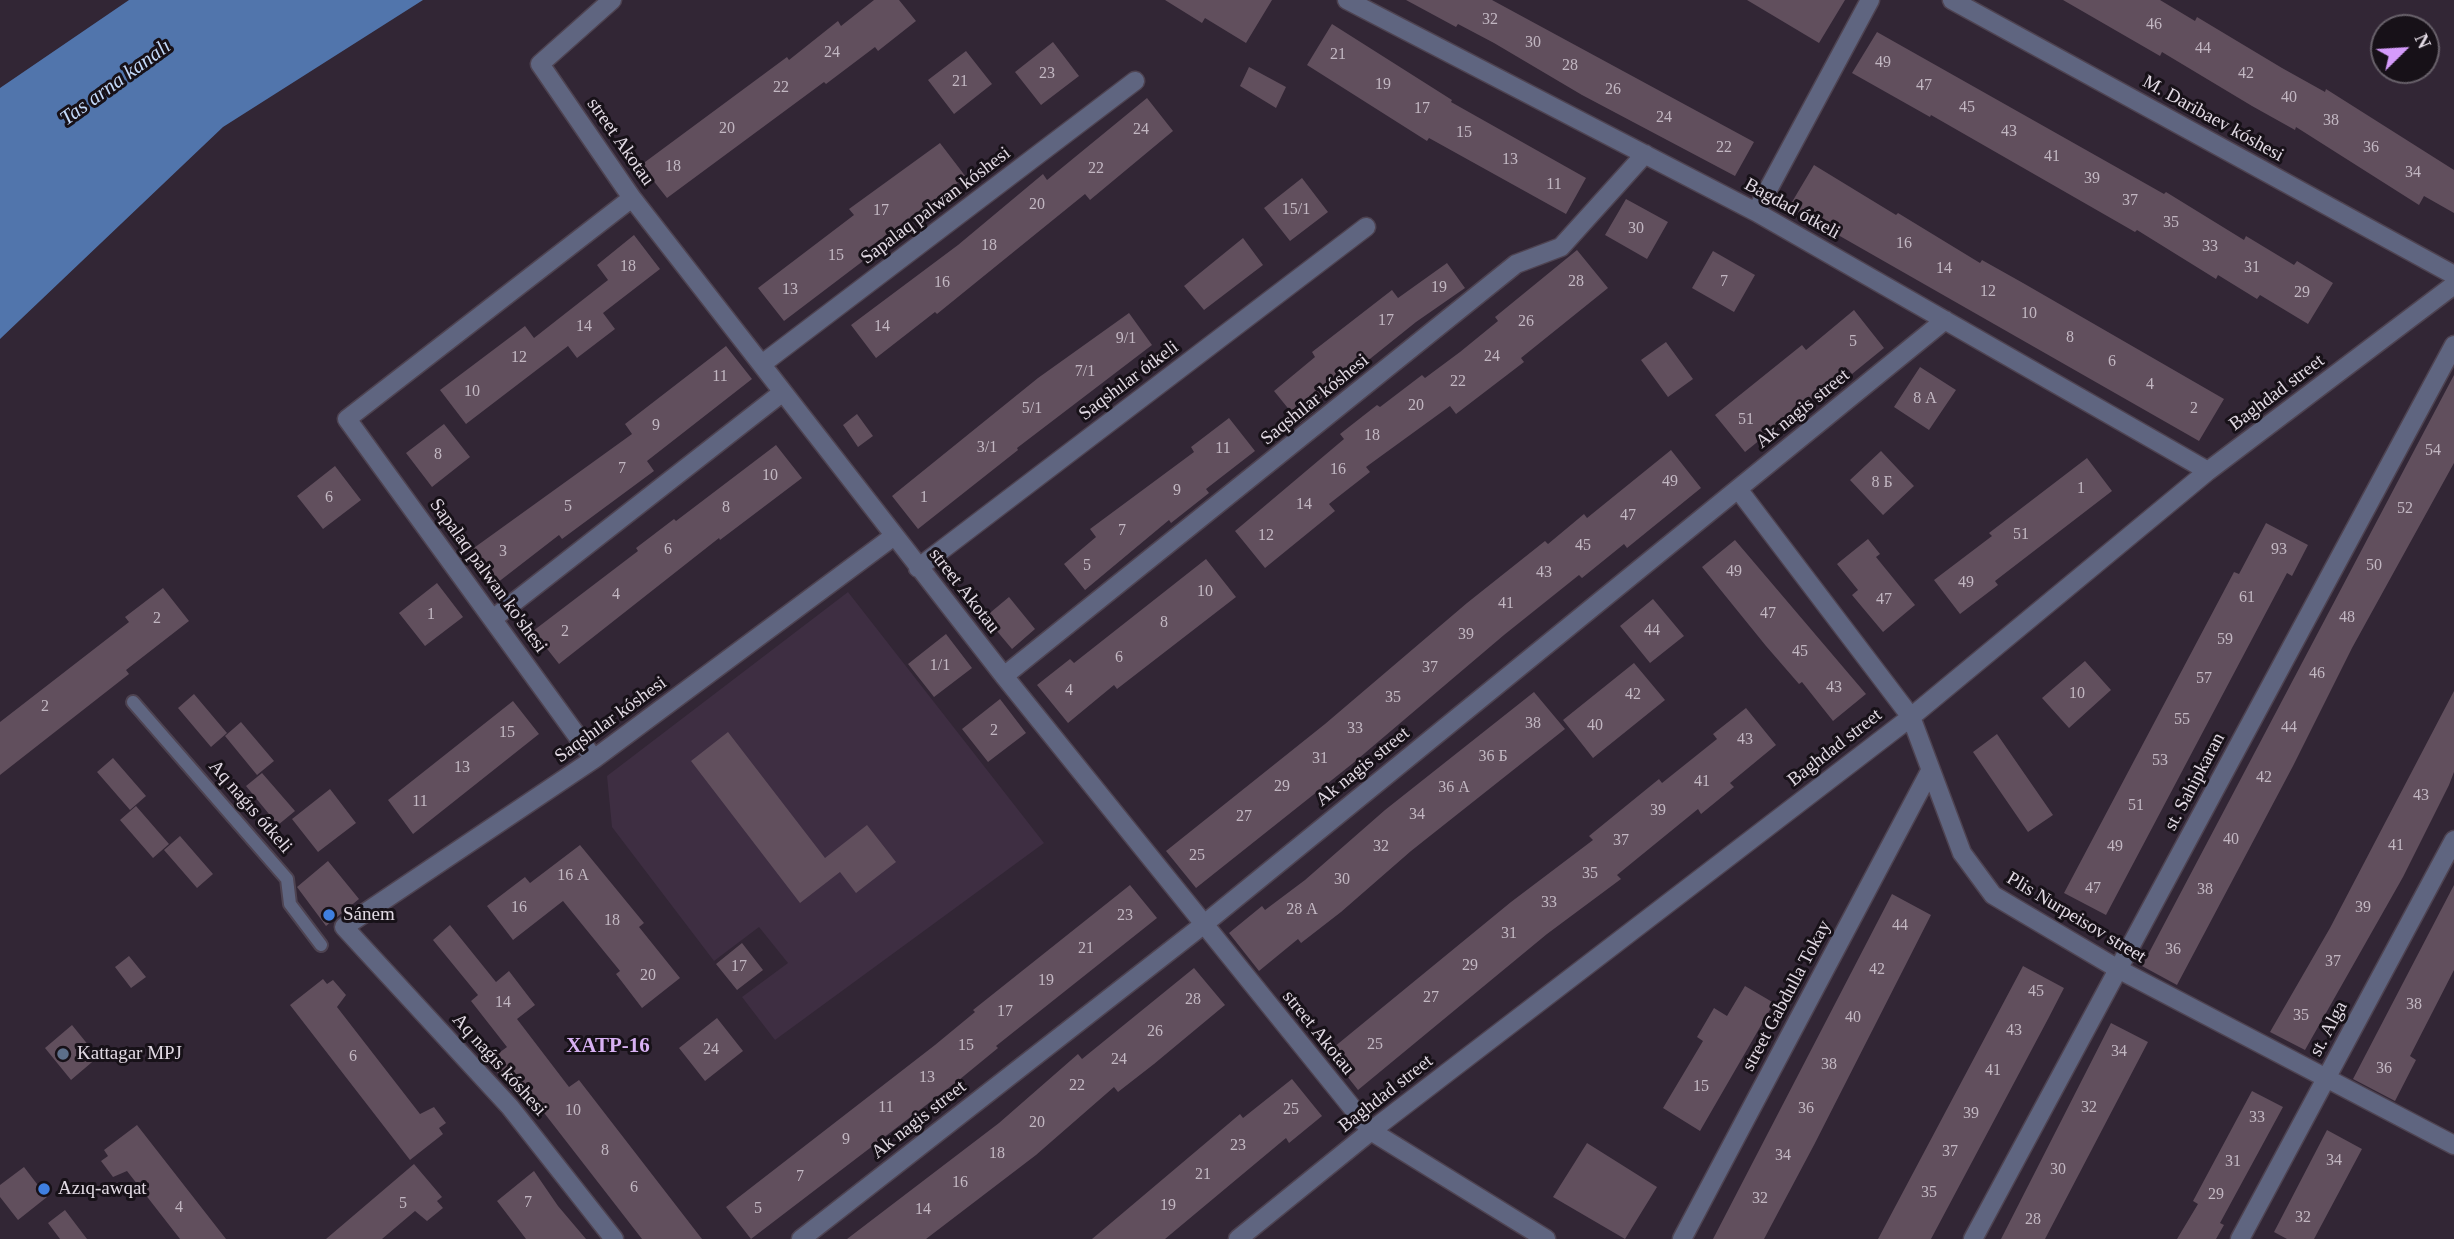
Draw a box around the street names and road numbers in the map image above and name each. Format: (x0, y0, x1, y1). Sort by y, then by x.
street label: M. Daribaev kóshesi (2138, 71, 2288, 167)
street label: street Akotau (581, 94, 659, 190)
street label: Sapalaq palwan kóshesi (857, 142, 1015, 270)
street label: Bagdad ótkeli (1740, 173, 1844, 245)
street label: Saqshılar ótkeli (1075, 336, 1183, 426)
street label: Saqshılar kóshesi (1256, 349, 1374, 451)
street label: Baghdad street (2225, 350, 2329, 436)
street label: Ak nagis street (1752, 364, 1854, 454)
street label: Sapalaq palwan ko'shesi (424, 494, 552, 658)
street label: street Akotau (924, 544, 1004, 638)
street label: Saqshılar kóshesi (551, 672, 671, 768)
street label: Baghdad street (1783, 704, 1887, 792)
street label: Ak nagis street (1312, 722, 1414, 812)
street label: st. Sahipkaran (2160, 729, 2230, 835)
street label: Aq naǵıs ótkeli (203, 756, 297, 858)
street label: Plis Nurpeisov street (2002, 867, 2150, 969)
street label: street Gabdulla Tokay (1738, 917, 1836, 1075)
street label: street Akotau (1277, 986, 1359, 1080)
street label: st. Alga (2305, 998, 2353, 1060)
street label: Aq naǵıs kóshesi (447, 1009, 551, 1121)
street label: Baghdad street (1334, 1050, 1438, 1138)
street label: Ak nagis street (867, 1076, 971, 1164)

